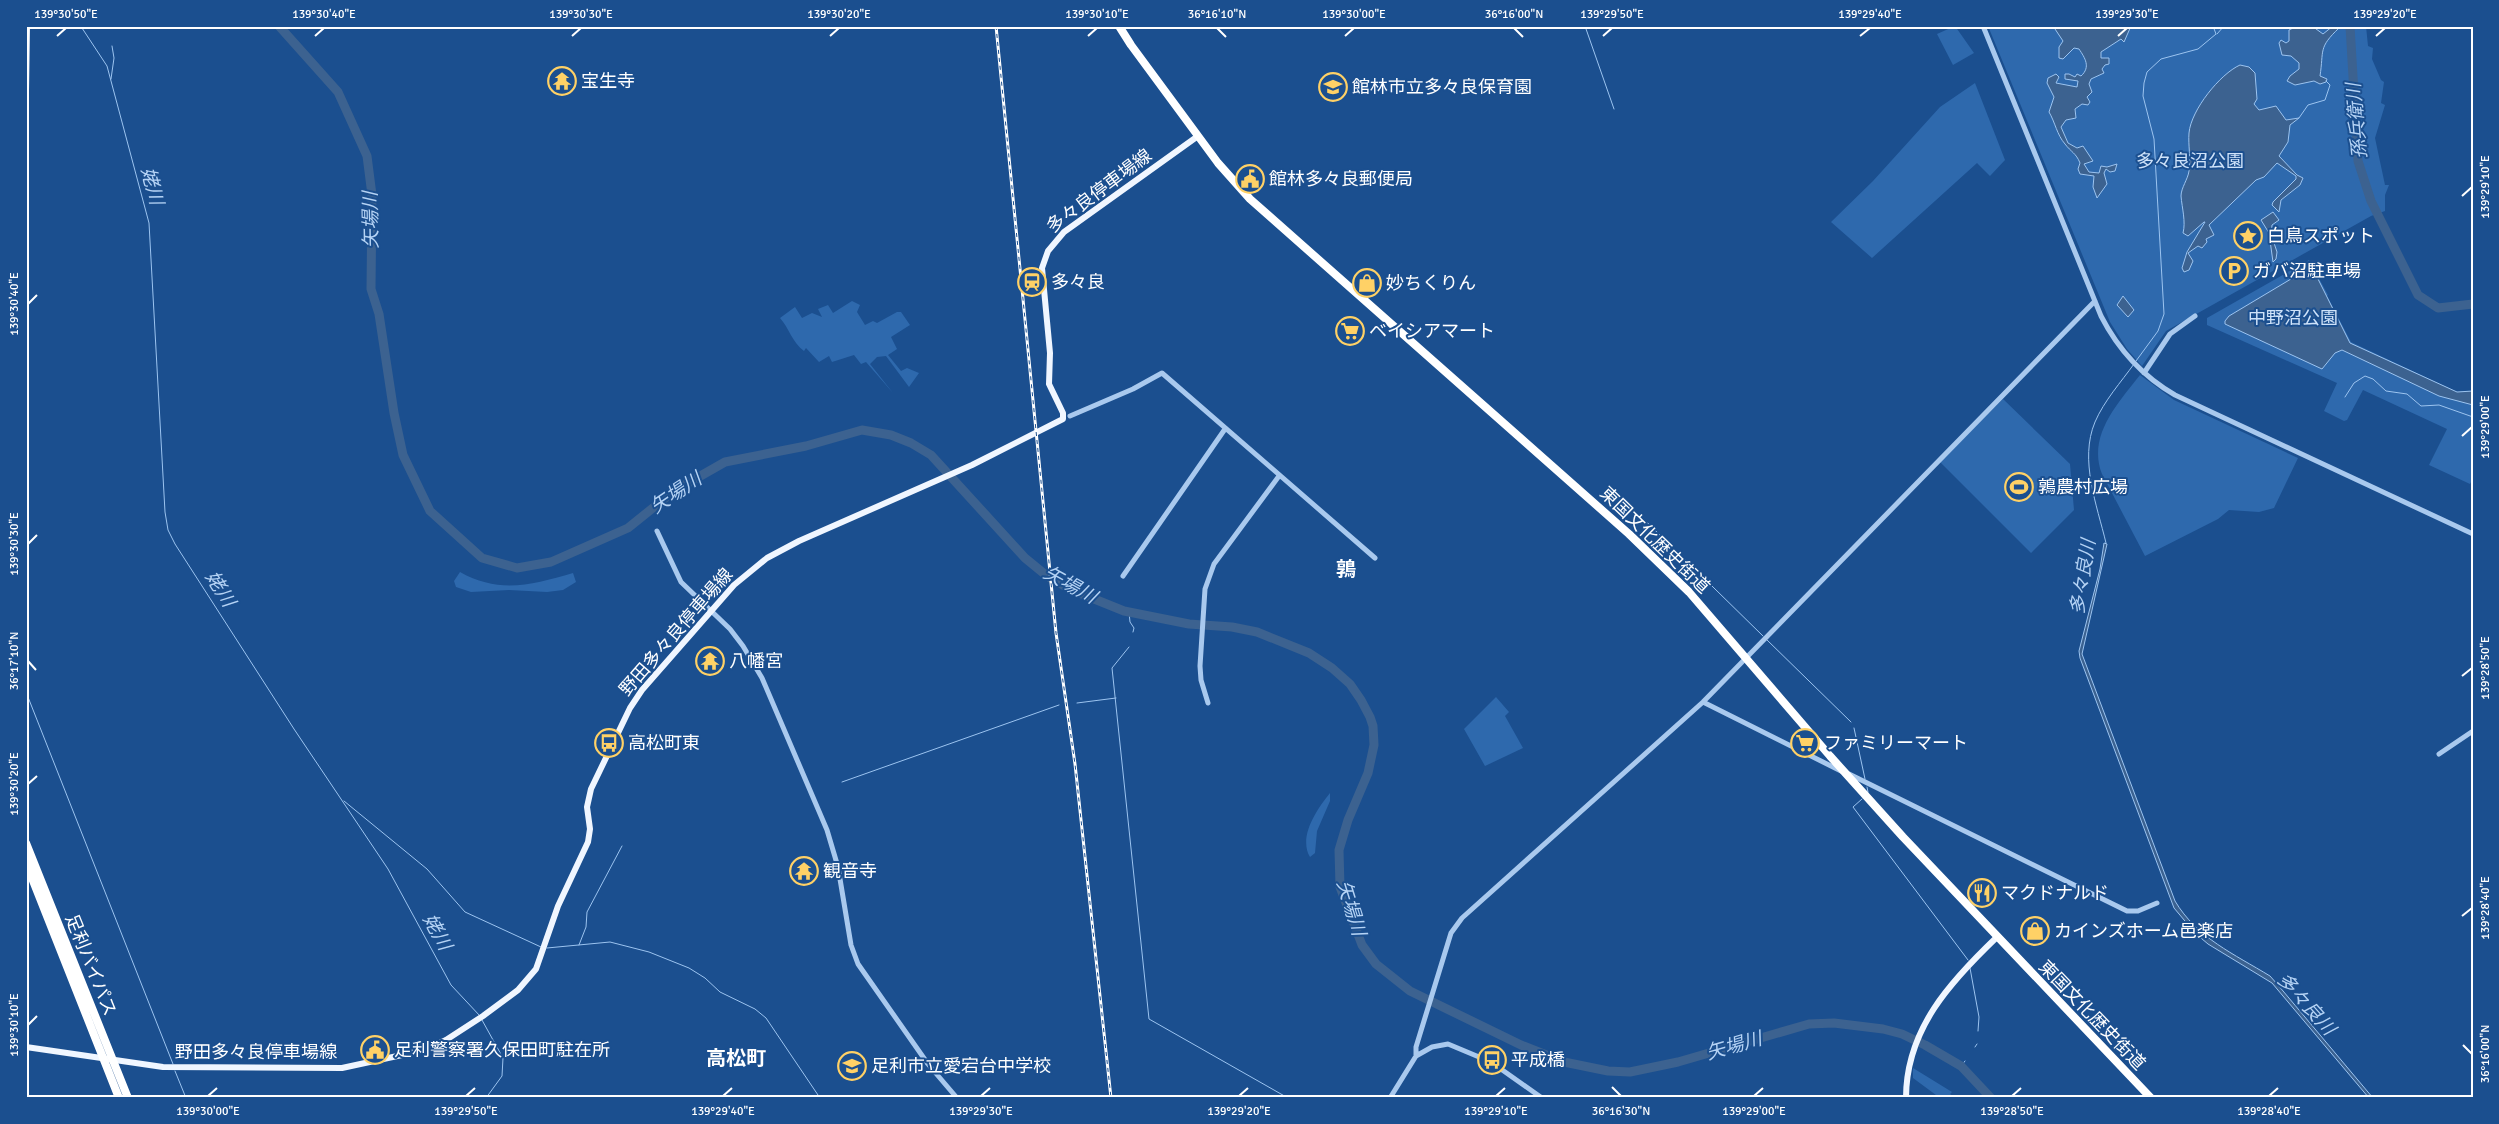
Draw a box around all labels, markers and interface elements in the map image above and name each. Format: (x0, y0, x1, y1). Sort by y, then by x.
text: 139°30'50"E (34, 7, 98, 22)
text: 139°30'40"E (292, 7, 356, 22)
text: 139°30'30"E (549, 7, 613, 22)
text: 139°30'20"E (807, 7, 871, 22)
text: 139°30'10"E (1065, 7, 1129, 22)
text: 36°16'10"N (1188, 7, 1246, 22)
text: 139°30'00"E (1322, 7, 1386, 22)
text: 36°16'00"N (1485, 7, 1543, 22)
text: 139°29'50"E (1580, 7, 1644, 22)
text: 139°29'40"E (1838, 7, 1902, 22)
text: 139°29'30"E (2095, 7, 2159, 22)
text: 139°29'20"E (2353, 7, 2417, 22)
temple icon: 宝生寺 (547, 66, 577, 96)
place label: 宝生寺 (581, 70, 635, 92)
school or university icon: 館林市立多々良保育園 (1318, 72, 1348, 102)
place label: 館林市立多々良保育園 (1352, 76, 1532, 98)
water label: 孫兵衛川 (2342, 80, 2372, 160)
street label: 多々良停車場線 (1042, 144, 1156, 238)
park label: 多々良沼公園 (2136, 150, 2244, 172)
text: 139°29'10"E (2478, 155, 2493, 219)
public building icon: 館林多々良郵便局 (1235, 164, 1265, 194)
water label: 姥川 (135, 165, 169, 209)
place label: 館林多々良郵便局 (1269, 168, 1413, 190)
water label: 矢場川 (358, 189, 383, 249)
place icon: 白鳥スポット (2233, 221, 2263, 251)
place label: 白鳥スポット (2267, 225, 2375, 247)
parking icon: ガバ沼駐車場 (2219, 256, 2249, 286)
place label: ガバ沼駐車場 (2253, 260, 2361, 282)
station icon: 多々良 (1017, 267, 1047, 297)
shop icon: 妙ちくりん (1352, 268, 1382, 298)
place label: 多々良 (1051, 271, 1105, 293)
text: 139°30'40"E (7, 272, 22, 336)
place label: 妙ちくりん (1386, 272, 1476, 294)
park label: 中野沼公園 (2248, 307, 2338, 329)
supermarket icon: ベイシアマート (1335, 316, 1365, 346)
place label: ベイシアマート (1369, 320, 1495, 342)
text: 139°29'00"E (2478, 395, 2493, 459)
water label: 矢場川 (646, 466, 708, 519)
sports icon: 鶉農村広場 (2004, 472, 2034, 502)
place label: 鶉農村広場 (2038, 476, 2128, 498)
street label: 東国文化歴史街道 (1596, 482, 1714, 598)
text: 139°30'30"E (7, 512, 22, 576)
water label: 多々良川 (2065, 536, 2101, 616)
district label: 鶉 (1336, 557, 1356, 582)
water label: 矢場川 (1039, 561, 1102, 610)
street label: 野田多々良停車場線 (615, 564, 737, 700)
water label: 姥川 (200, 567, 241, 613)
text: 36°17'10"N (7, 632, 22, 690)
text: 139°28'50"E (2478, 636, 2493, 700)
temple icon: 八幡宮 (695, 646, 725, 676)
place label: 八幡宮 (729, 650, 783, 672)
bus stop icon: 高松町東 (594, 728, 624, 758)
supermarket icon: ファミリーマート (1790, 728, 1820, 758)
place label: 高松町東 (628, 732, 700, 754)
place label: ファミリーマート (1824, 732, 1968, 754)
text: 139°30'20"E (7, 752, 22, 816)
temple icon: 観音寺 (789, 856, 819, 886)
place label: 観音寺 (823, 860, 877, 882)
text: 139°28'40"E (2478, 876, 2493, 940)
water label: 矢場川 (1331, 877, 1371, 941)
restaurant icon: マクドナルド (1967, 878, 1997, 908)
place label: マクドナルド (2001, 882, 2109, 904)
water label: 姥川 (417, 910, 458, 956)
street label: 足利バイパス (61, 911, 121, 1019)
shop icon: カインズホーム邑楽店 (2020, 916, 2050, 946)
place label: カインズホーム邑楽店 (2054, 920, 2233, 942)
street label: 東国文化歴史街道 (2034, 956, 2150, 1074)
water label: 多々良川 (2272, 968, 2342, 1042)
text: 139°30'10"E (7, 993, 22, 1057)
text: 36°16'00"N (2478, 1025, 2493, 1083)
water label: 矢場川 (1703, 1026, 1767, 1065)
public building icon: 足利警察署久保田町駐在所 (360, 1035, 390, 1065)
place label: 足利警察署久保田町駐在所 (394, 1039, 610, 1061)
street label: 野田多々良停車場線 (175, 1041, 337, 1063)
bus stop icon: 平成橋 (1477, 1045, 1507, 1075)
district label: 高松町 (706, 1046, 766, 1071)
place label: 平成橋 (1511, 1049, 1565, 1071)
school or university icon: 足利市立愛宕台中学校 (837, 1051, 867, 1081)
place label: 足利市立愛宕台中学校 (871, 1055, 1051, 1077)
text: 139°30'00"E (176, 1104, 240, 1119)
text: 139°29'50"E (434, 1104, 498, 1119)
text: 139°29'40"E (691, 1104, 755, 1119)
text: 139°29'30"E (949, 1104, 1013, 1119)
text: 139°29'20"E (1207, 1104, 1271, 1119)
text: 139°29'10"E (1464, 1104, 1528, 1119)
text: 36°16'30"N (1592, 1104, 1650, 1119)
text: 139°29'00"E (1722, 1104, 1786, 1119)
text: 139°28'50"E (1980, 1104, 2044, 1119)
text: 139°28'40"E (2237, 1104, 2301, 1119)

